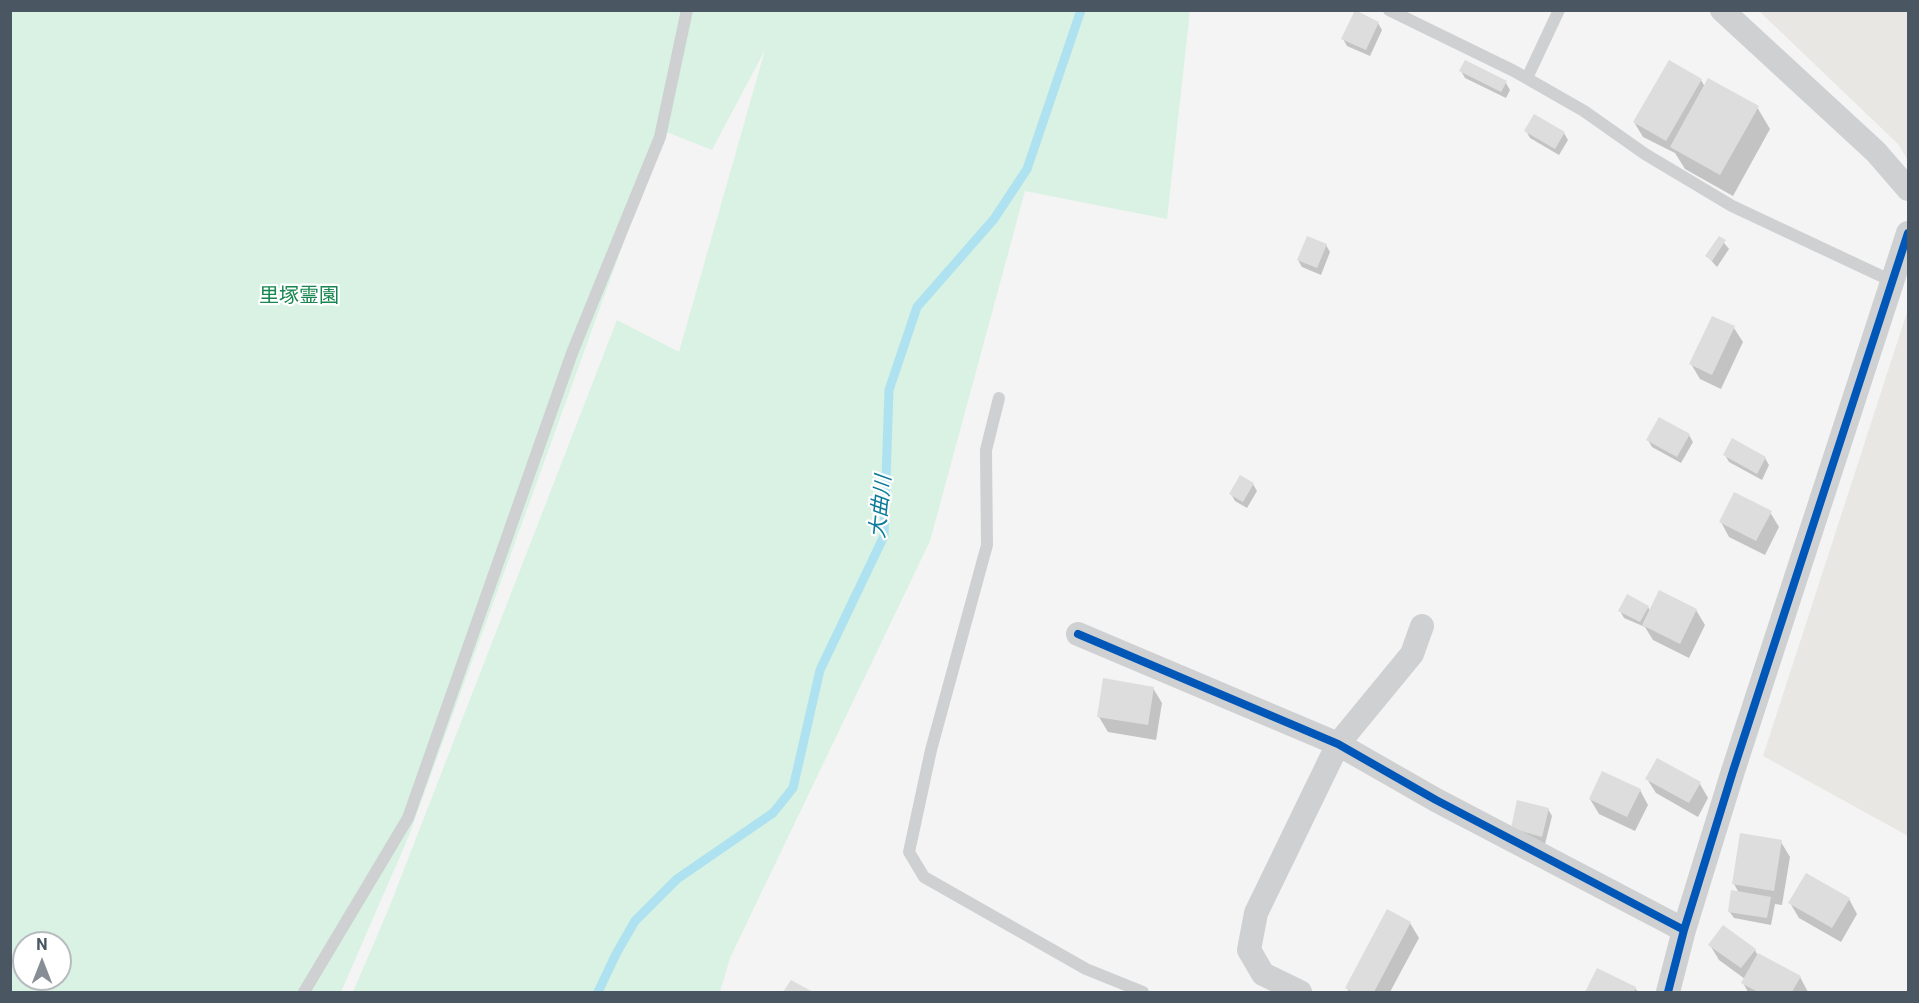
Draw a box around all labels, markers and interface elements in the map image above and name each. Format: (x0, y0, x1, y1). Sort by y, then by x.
park label: 里塚霊園 (259, 285, 339, 309)
water label: 大曲川 (866, 474, 898, 540)
north arrow (12, 931, 72, 991)
text: N (36, 935, 48, 954)

